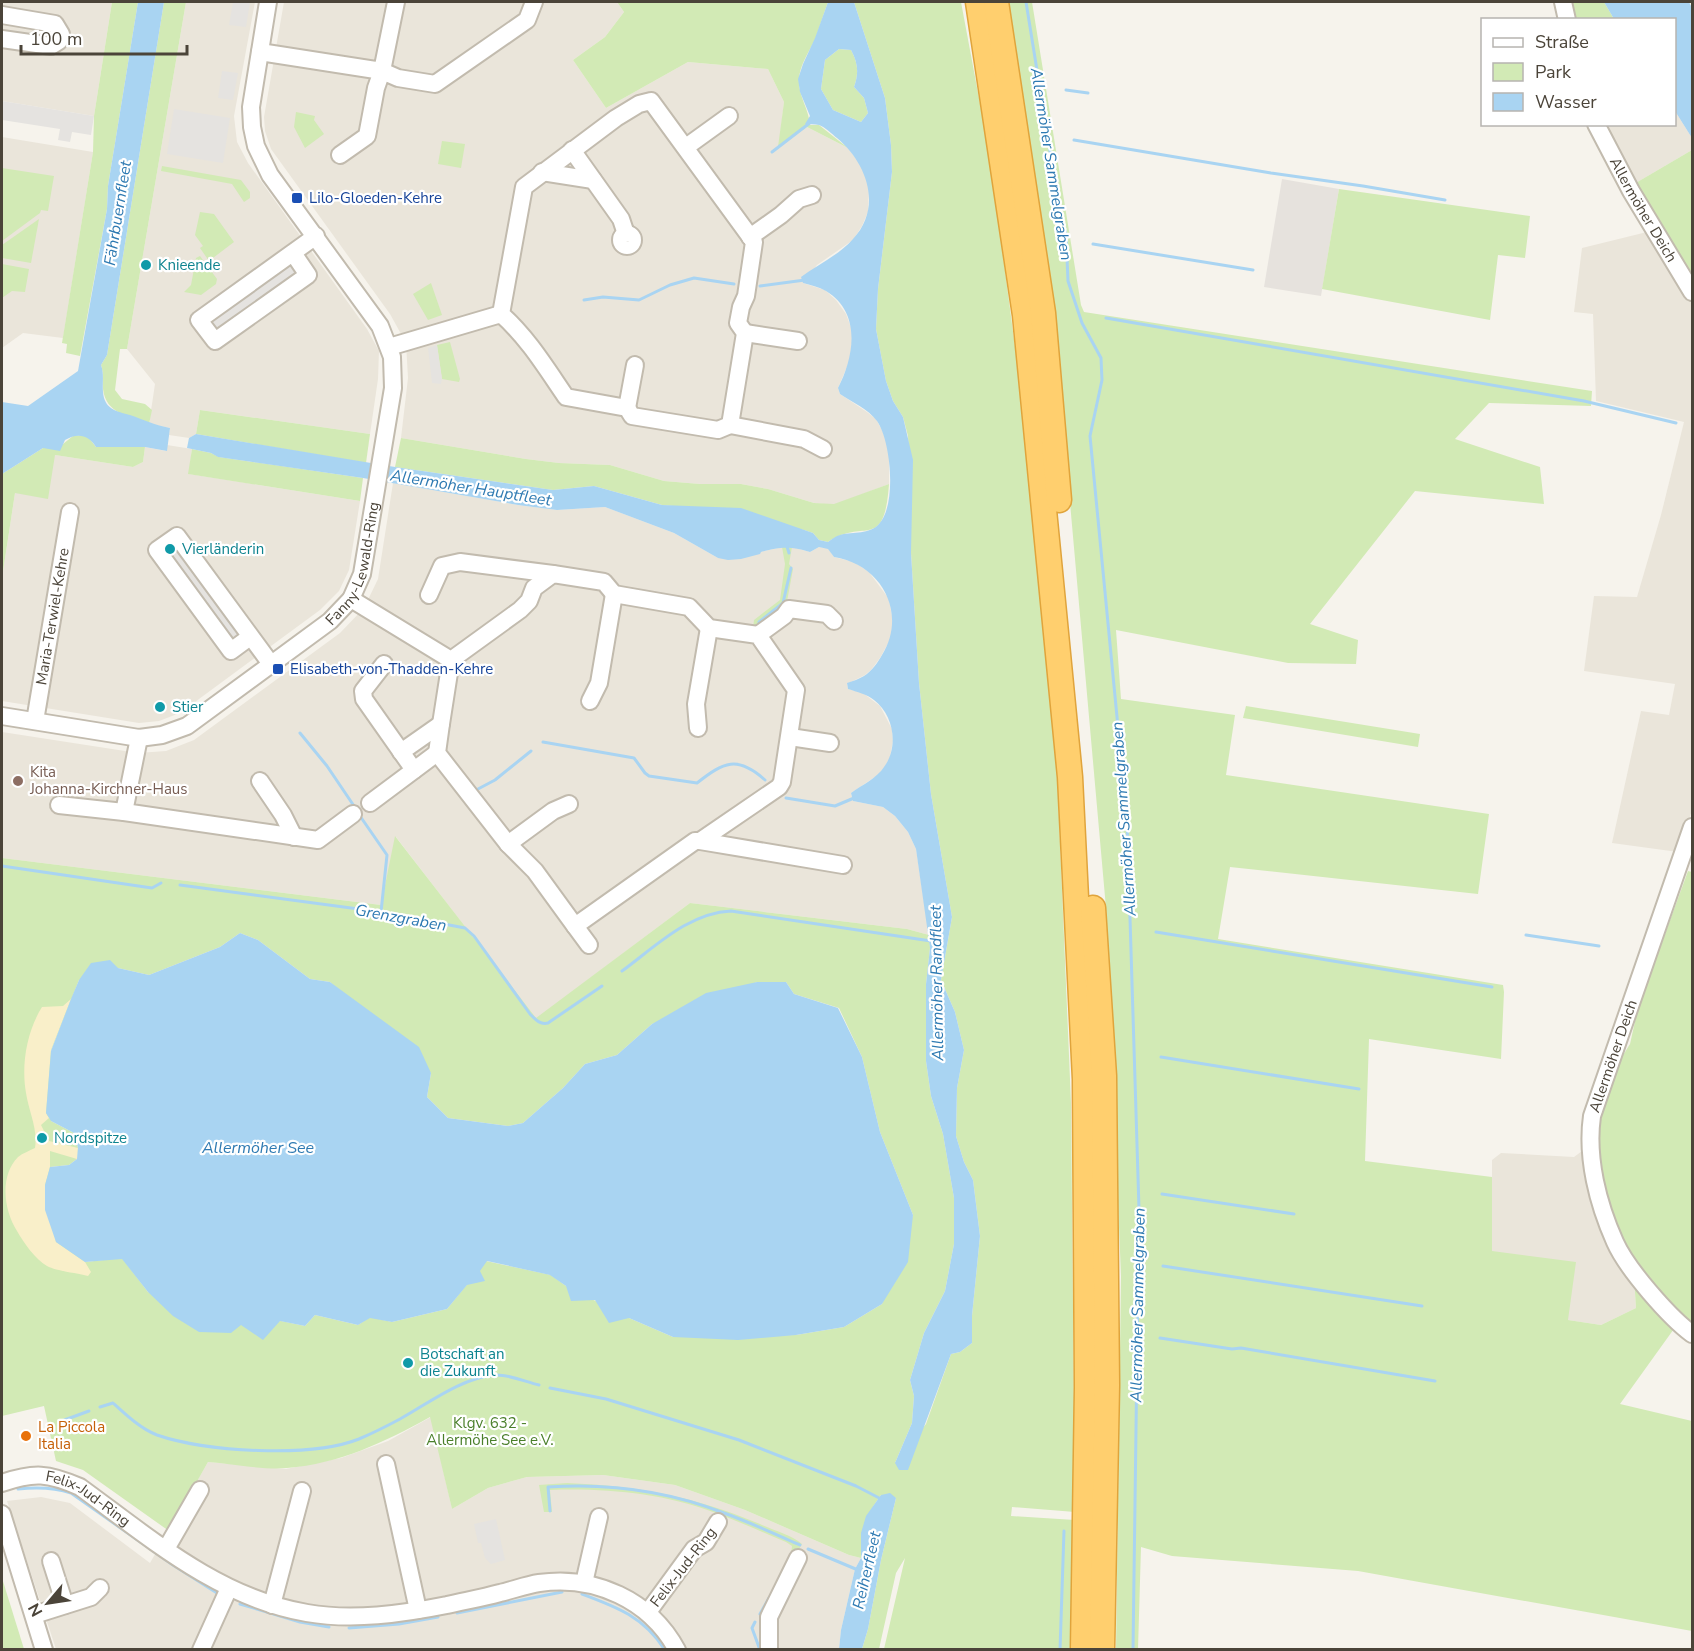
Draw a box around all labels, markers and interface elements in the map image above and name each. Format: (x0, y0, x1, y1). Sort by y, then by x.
scale bar (21, 18, 188, 56)
legend (1481, 18, 1676, 126)
text: 100 m (30, 27, 82, 51)
text: Straße (1535, 30, 1589, 54)
text: Park (1535, 60, 1572, 84)
water label: Allermöher Sammelgraben (1025, 65, 1077, 262)
text: Wasser (1535, 90, 1597, 114)
street label: Allermöher Deich (1605, 154, 1682, 266)
water label: Fährbuernfleet (99, 159, 137, 267)
place label: Lilo-Gloeden-Kehre (309, 188, 442, 208)
marker: Lilo-Gloeden-Kehre (290, 191, 304, 205)
place label: Knieende (158, 255, 221, 275)
marker: Knieende (139, 258, 153, 272)
water label: Allermöher Hauptfleet (388, 464, 553, 512)
street label: Fanny-Lewald-Ring (321, 500, 384, 630)
place label: Vierländerin (181, 539, 264, 559)
marker: Vierländerin (163, 542, 177, 556)
street label: Maria-Terwiel-Kehre (31, 546, 74, 687)
place label: Elisabeth-von-Thadden-Kehre (290, 659, 493, 679)
marker: Elisabeth-von-Thadden-Kehre (271, 662, 285, 676)
place label: Stier (172, 697, 204, 717)
marker: Stier (153, 700, 167, 714)
water label: Allermöher Sammelgraben (1106, 721, 1142, 918)
place label: Kita Johanna-Kirchner-Haus (29, 762, 188, 799)
marker: Kita Johanna-Kirchner-Haus (11, 774, 25, 788)
water label: Grenzgraben (353, 899, 448, 937)
water label: Allermöher Randfleet (925, 905, 949, 1062)
street label: Allermöher Deich (1584, 997, 1642, 1115)
place label: Nordspitze (54, 1128, 127, 1148)
marker: Nordspitze (35, 1131, 49, 1145)
water label: Allermöher See (201, 1137, 315, 1159)
water label: Allermöher Sammelgraben (1125, 1208, 1151, 1404)
place label: Botschaft an die Zukunft (420, 1344, 505, 1381)
marker: Botschaft an die Zukunft (401, 1356, 415, 1370)
park label: Klgv. 632 - Allermöhe See e.V. (426, 1413, 554, 1450)
place label: La Piccola Italia (38, 1417, 105, 1454)
marker: La Piccola Italia (19, 1429, 33, 1443)
street label: Felix-Jud-Ring (44, 1466, 134, 1531)
street label: Felix-Jud-Ring (645, 1523, 721, 1611)
water label: Reiherfleet (847, 1529, 887, 1611)
north arrow (18, 1573, 78, 1633)
text: N (23, 1599, 48, 1620)

